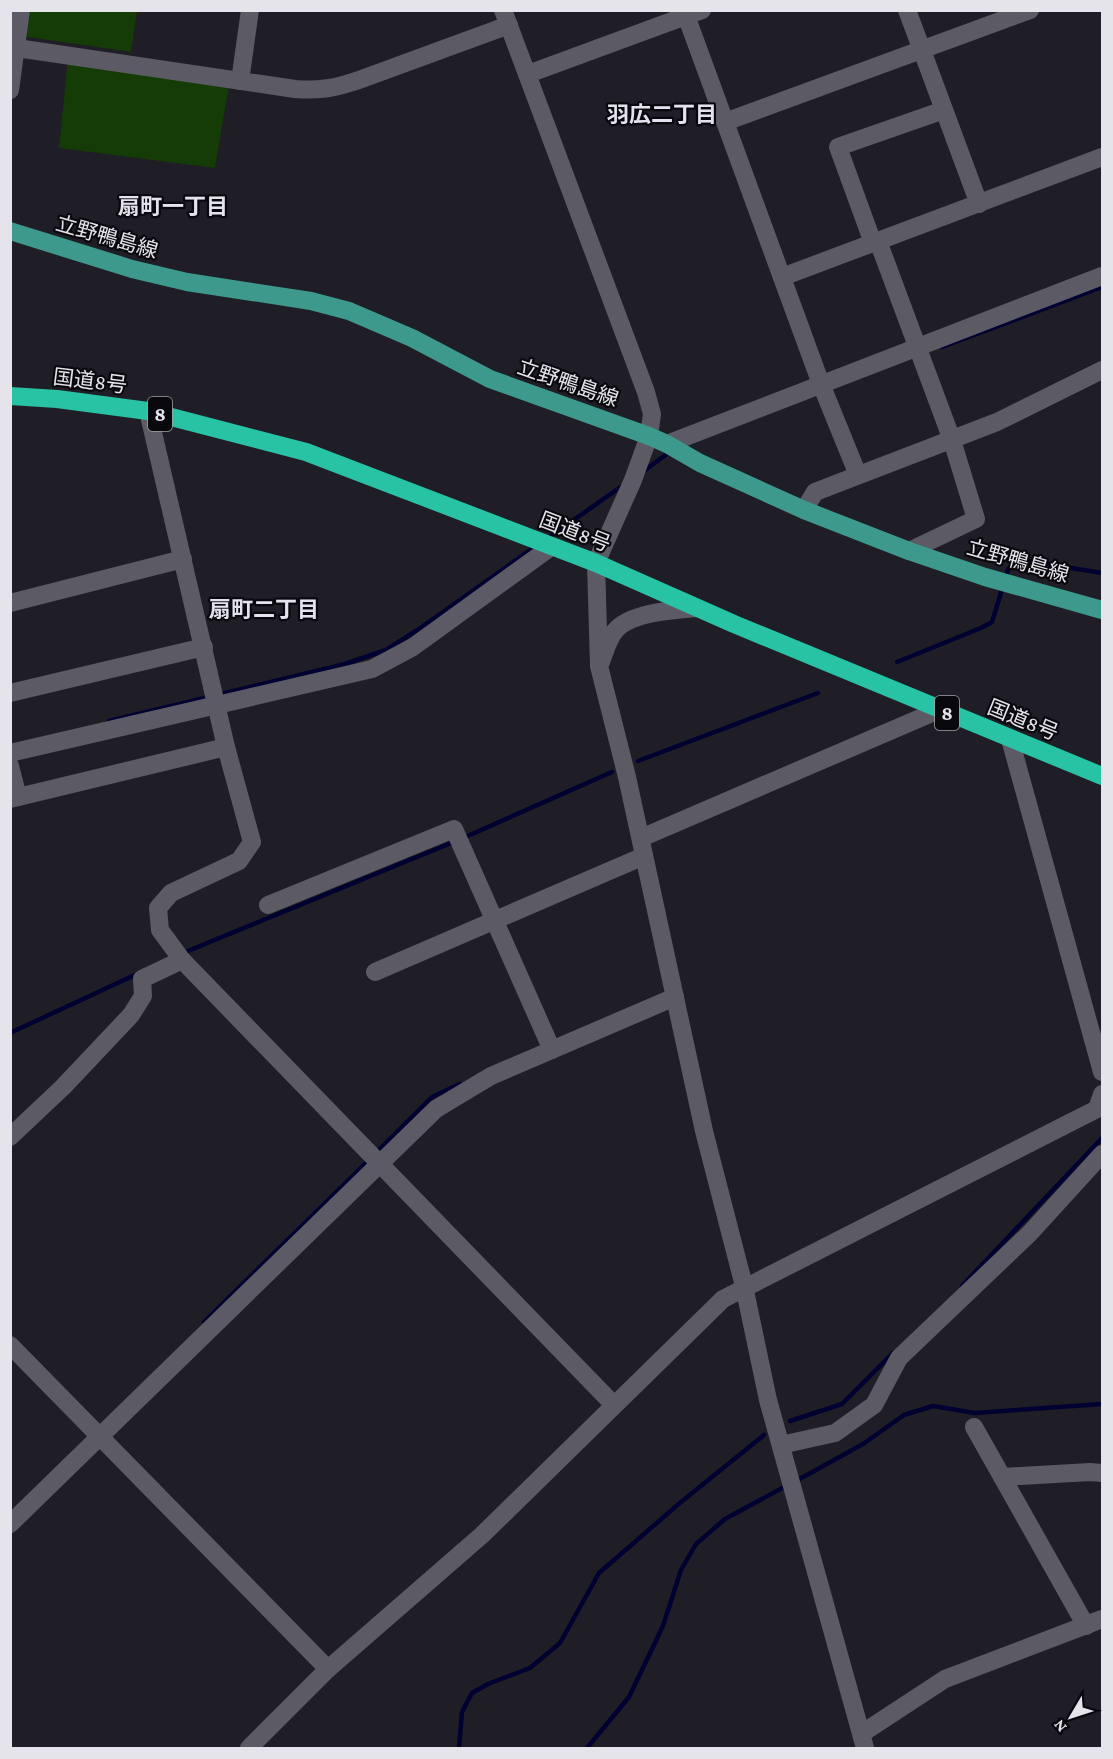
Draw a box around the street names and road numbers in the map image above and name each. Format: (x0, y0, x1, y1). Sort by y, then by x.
street label: 立野鴨島線 (53, 211, 161, 263)
street label: 立野鴨島線 (514, 355, 622, 411)
street label: 国道8号 (52, 365, 128, 397)
road number: 8 (148, 397, 172, 431)
street label: 国道8号 (536, 507, 614, 557)
street label: 立野鴨島線 (964, 535, 1072, 587)
street label: 国道8号 (984, 695, 1062, 745)
road number: 8 (935, 696, 959, 730)

